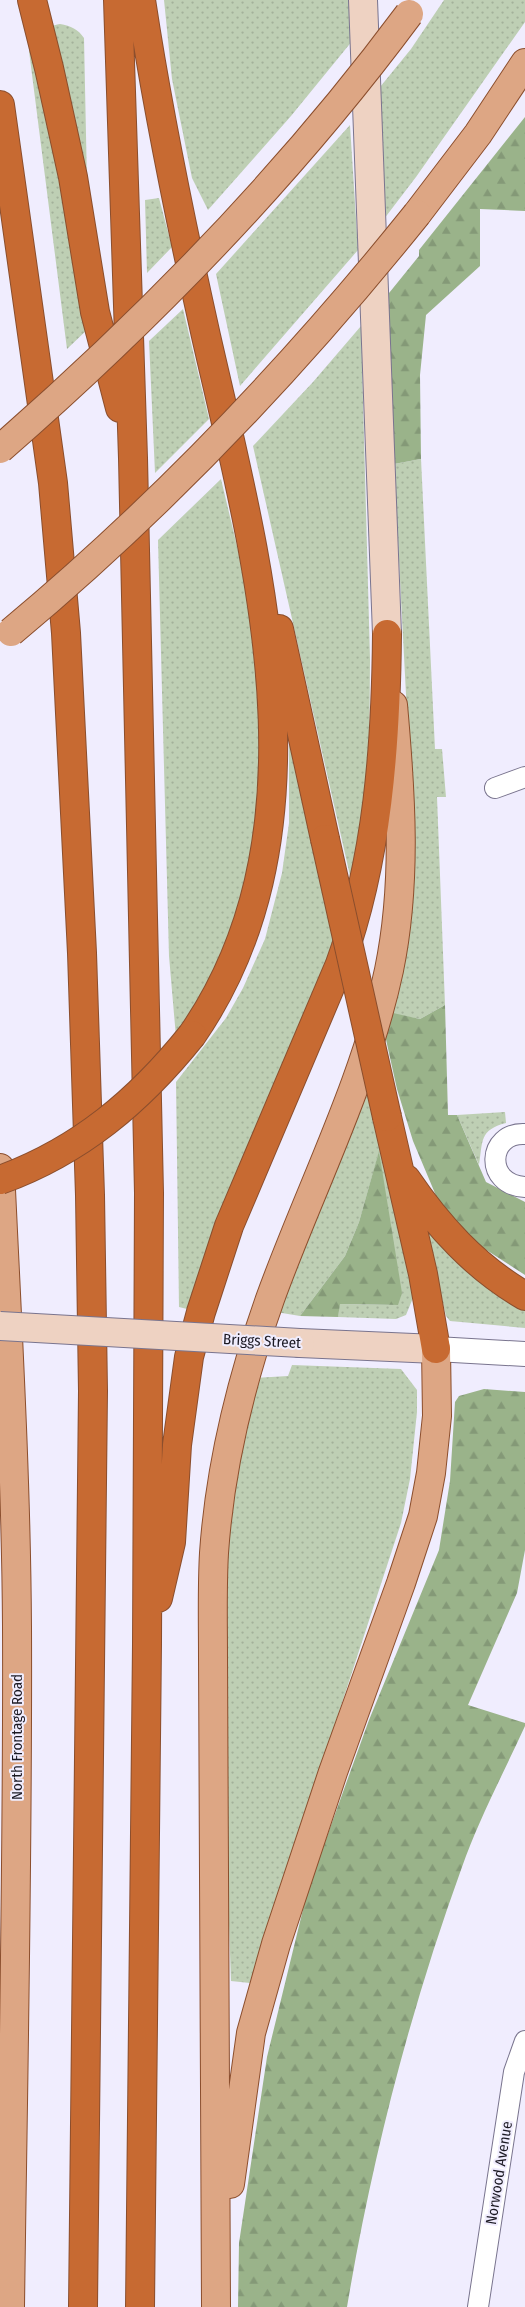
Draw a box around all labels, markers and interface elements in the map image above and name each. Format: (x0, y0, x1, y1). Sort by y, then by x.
street label: Briggs Street (223, 1330, 302, 1352)
street label: North Frontage Road (8, 1674, 26, 1800)
street label: Norwood Avenue (482, 2120, 516, 2226)

